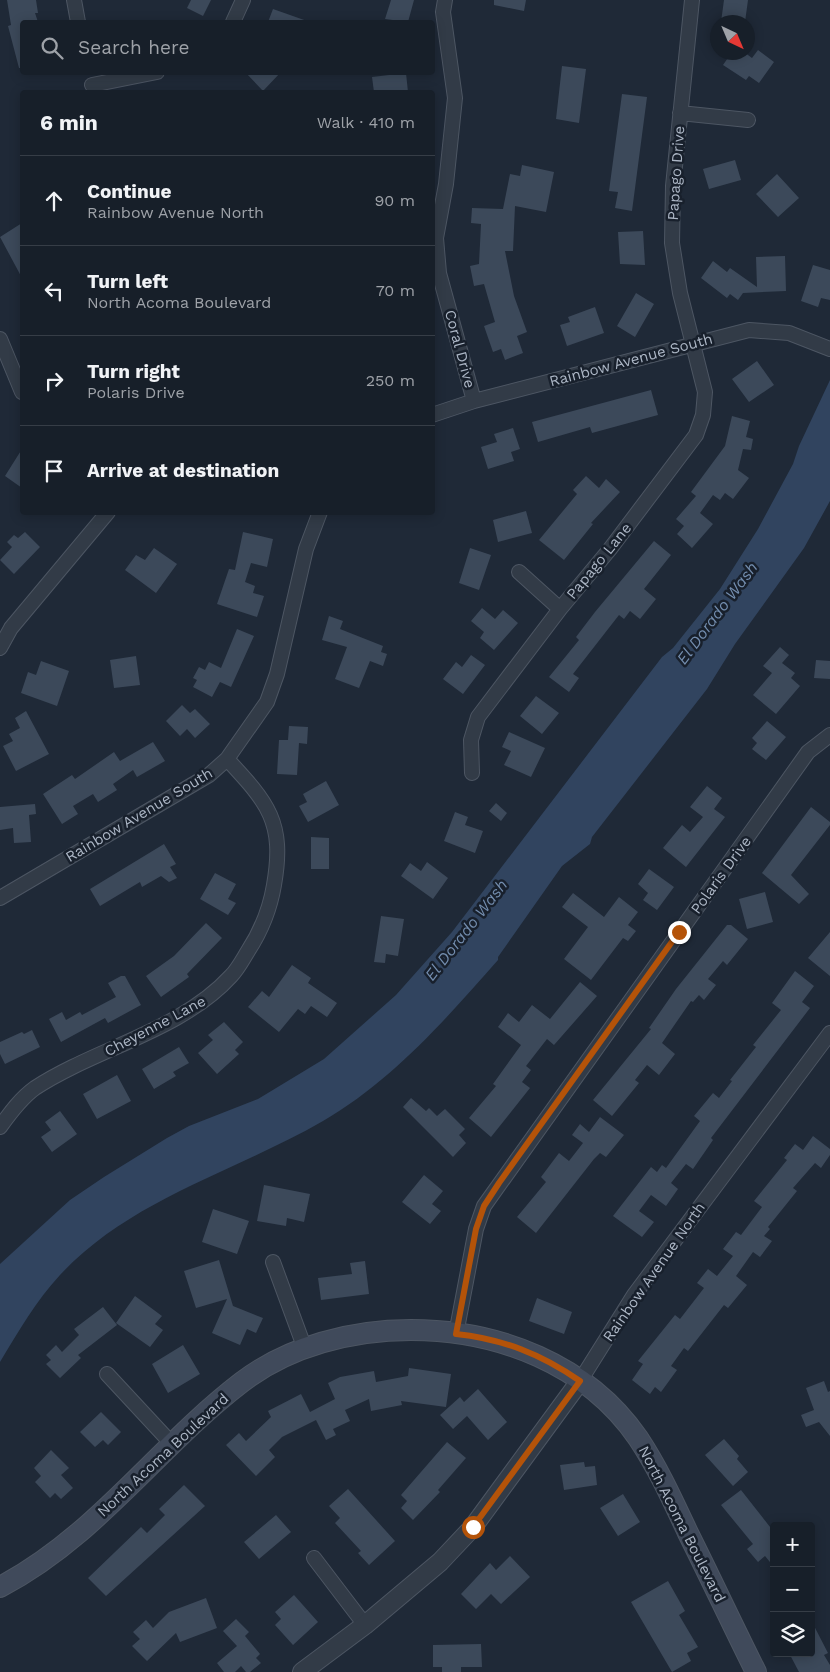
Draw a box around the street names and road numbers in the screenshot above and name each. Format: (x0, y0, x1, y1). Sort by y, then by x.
street label: Papago Drive (664, 125, 688, 221)
street label: Coral Drive (441, 308, 479, 390)
street label: Rainbow Avenue South (547, 330, 715, 390)
street label: Papago Lane (563, 519, 635, 603)
street label: Rainbow Avenue South (62, 764, 216, 866)
street label: Polaris Drive (687, 833, 755, 917)
street label: Cheyenne Lane (101, 992, 209, 1060)
street label: Rainbow Avenue North (599, 1199, 709, 1345)
street label: North Acoma Boulevard (94, 1389, 232, 1521)
street label: North Acoma Boulevard (635, 1443, 729, 1605)

